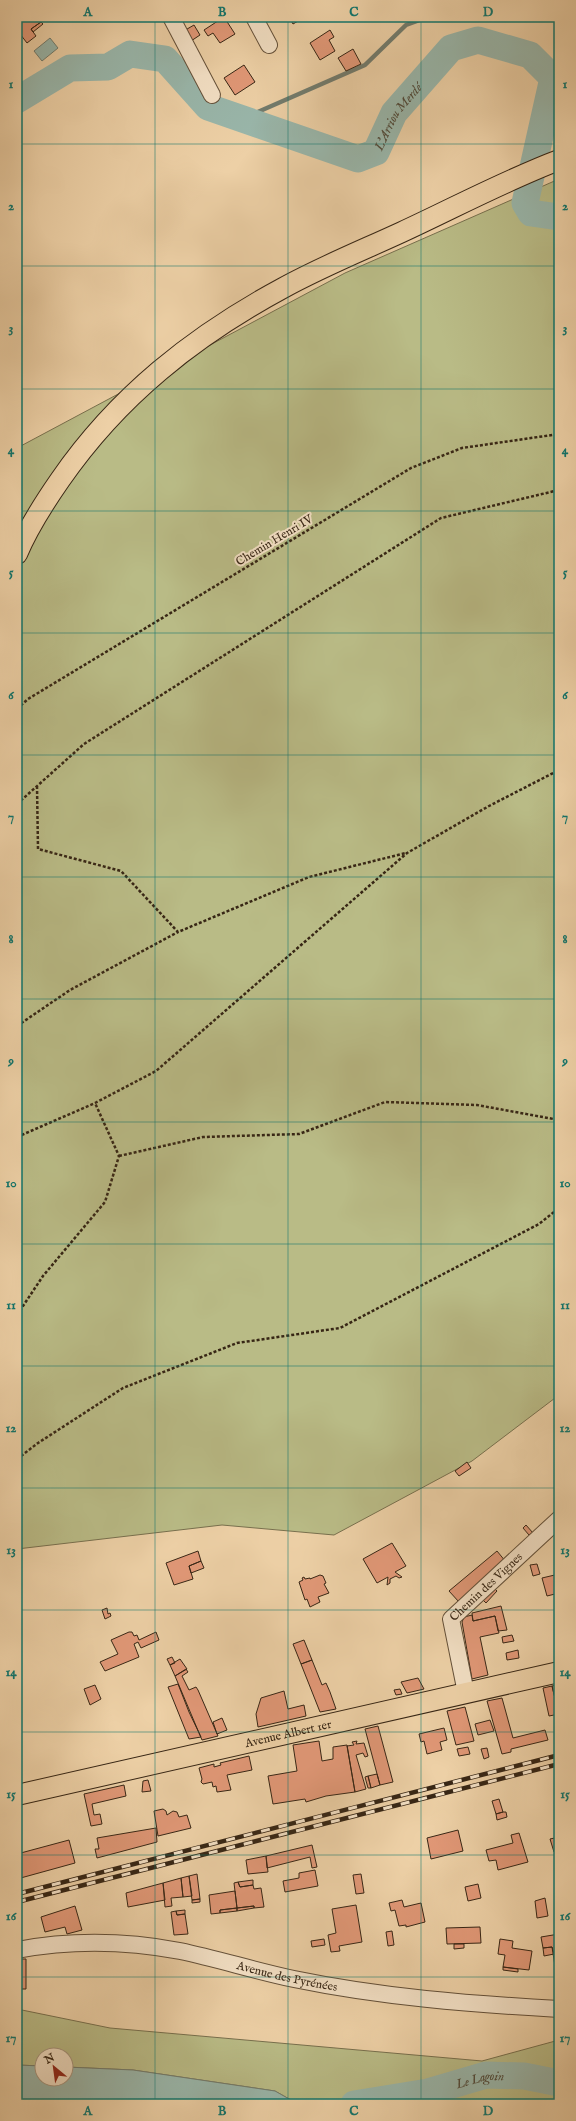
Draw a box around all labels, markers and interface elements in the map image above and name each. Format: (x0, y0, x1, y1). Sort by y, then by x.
text: A (83, 4, 94, 21)
text: B (218, 4, 227, 21)
text: C (349, 4, 359, 21)
text: D (483, 4, 494, 21)
text: 1 (9, 76, 14, 93)
text: 1 (563, 76, 568, 93)
water label: L'Arriou Merdé (370, 78, 428, 155)
text: 2 (8, 198, 14, 215)
text: 2 (562, 198, 568, 215)
text: 3 (9, 320, 14, 337)
text: 3 (563, 320, 568, 337)
text: 4 (8, 442, 15, 459)
text: 4 (562, 442, 569, 459)
street label: Chemin Henri IV (233, 511, 316, 569)
text: 5 (9, 564, 14, 581)
text: 5 (563, 564, 568, 581)
text: 6 (8, 687, 14, 704)
text: 6 (562, 687, 568, 704)
text: 7 (8, 809, 14, 826)
text: 7 (562, 809, 568, 826)
text: 8 (8, 931, 14, 948)
text: 8 (562, 931, 568, 948)
text: 9 (7, 1053, 14, 1070)
text: 9 (561, 1053, 568, 1070)
text: 10 (5, 1175, 17, 1192)
text: 10 (559, 1175, 571, 1192)
text: 11 (6, 1297, 16, 1314)
text: 11 (560, 1297, 570, 1314)
text: 12 (6, 1420, 16, 1437)
text: 12 (560, 1420, 570, 1437)
text: 13 (6, 1542, 16, 1559)
text: 13 (560, 1542, 570, 1559)
street label: Chemin des Vignes (446, 1549, 526, 1625)
text: 14 (5, 1664, 17, 1681)
text: 14 (559, 1664, 571, 1681)
street label: Avenue Albert 1er (243, 1717, 333, 1751)
text: 15 (6, 1786, 16, 1803)
text: 15 (560, 1786, 570, 1803)
text: 16 (6, 1908, 17, 1925)
text: 16 (560, 1908, 571, 1925)
street label: Avenue des Pyrénées (234, 1958, 338, 1995)
text: 17 (6, 2030, 16, 2047)
text: 17 (560, 2030, 570, 2047)
north arrow (34, 2047, 74, 2087)
text: N (41, 2050, 58, 2068)
water label: Le Lagoin (453, 2068, 505, 2094)
text: A (83, 2103, 94, 2120)
text: B (218, 2103, 227, 2120)
text: C (349, 2103, 359, 2120)
text: D (483, 2103, 494, 2120)

